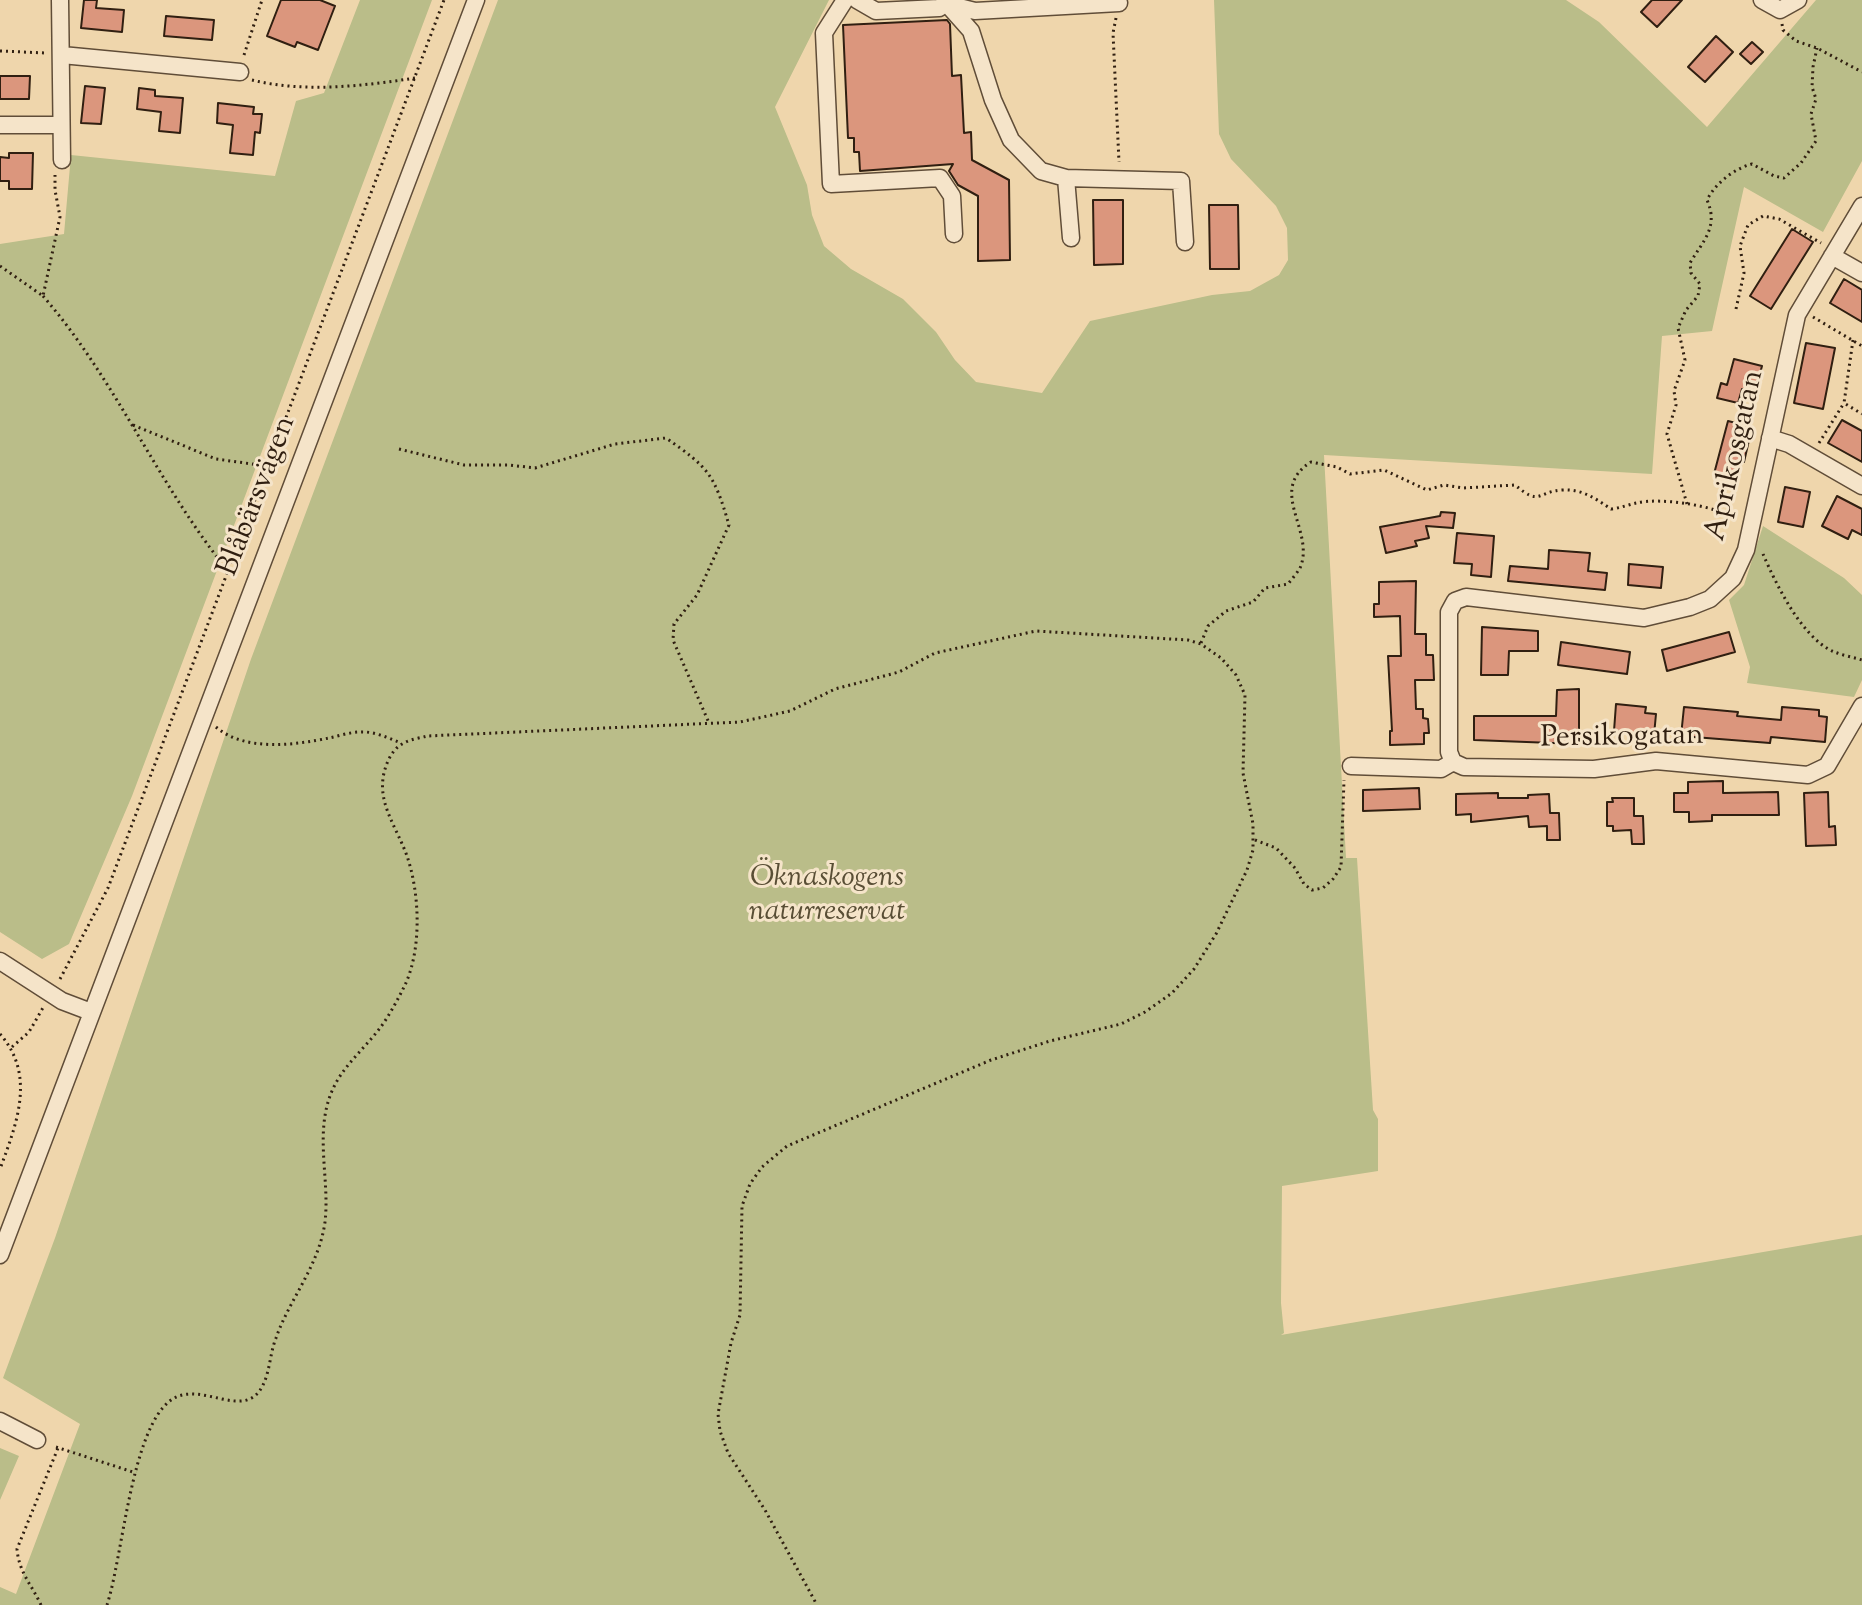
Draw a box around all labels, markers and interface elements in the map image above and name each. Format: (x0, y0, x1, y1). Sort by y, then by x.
street label: Aprikosgatan (1700, 367, 1774, 545)
street label: Blåbärsvägen (212, 412, 306, 582)
street label: Persikogatan (1540, 720, 1704, 758)
park label: Öknaskogens naturreservat (749, 862, 905, 932)

